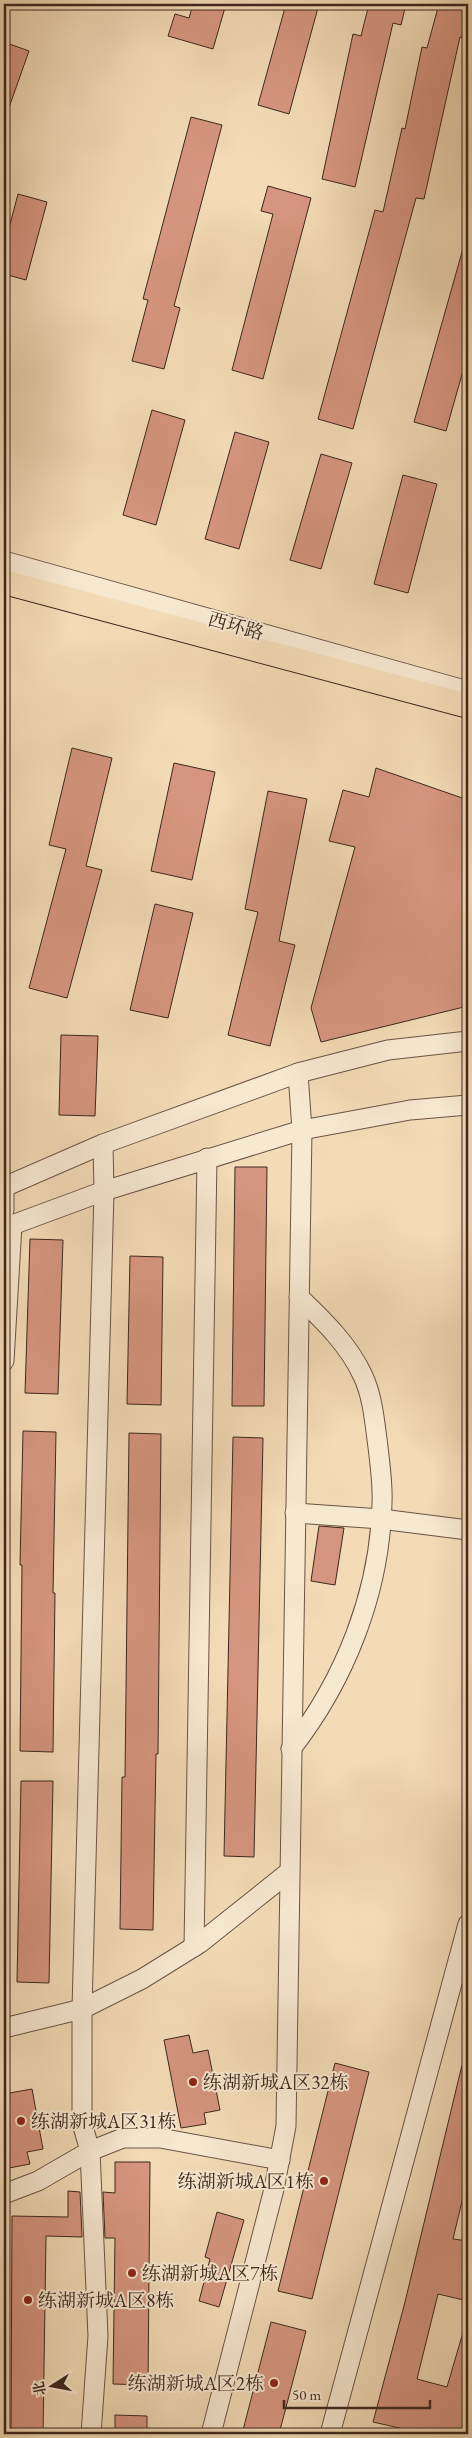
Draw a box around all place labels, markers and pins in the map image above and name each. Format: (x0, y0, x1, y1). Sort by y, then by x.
place label: 练湖新城A区32栋 (203, 2070, 348, 2095)
marker: 练湖新城A区32栋 (187, 2076, 199, 2088)
place label: 练湖新城A区31栋 (31, 2109, 176, 2134)
marker: 练湖新城A区31栋 (15, 2115, 27, 2127)
place label: 练湖新城A区1栋 (178, 2169, 314, 2194)
marker: 练湖新城A区1栋 (318, 2175, 330, 2187)
place label: 练湖新城A区7栋 (142, 2261, 278, 2286)
marker: 练湖新城A区7栋 (126, 2267, 138, 2279)
place label: 练湖新城A区8栋 (38, 2288, 174, 2313)
marker: 练湖新城A区8栋 (22, 2294, 34, 2306)
place label: 练湖新城A区2栋 (128, 2371, 264, 2396)
marker: 练湖新城A区2栋 (268, 2377, 280, 2389)

